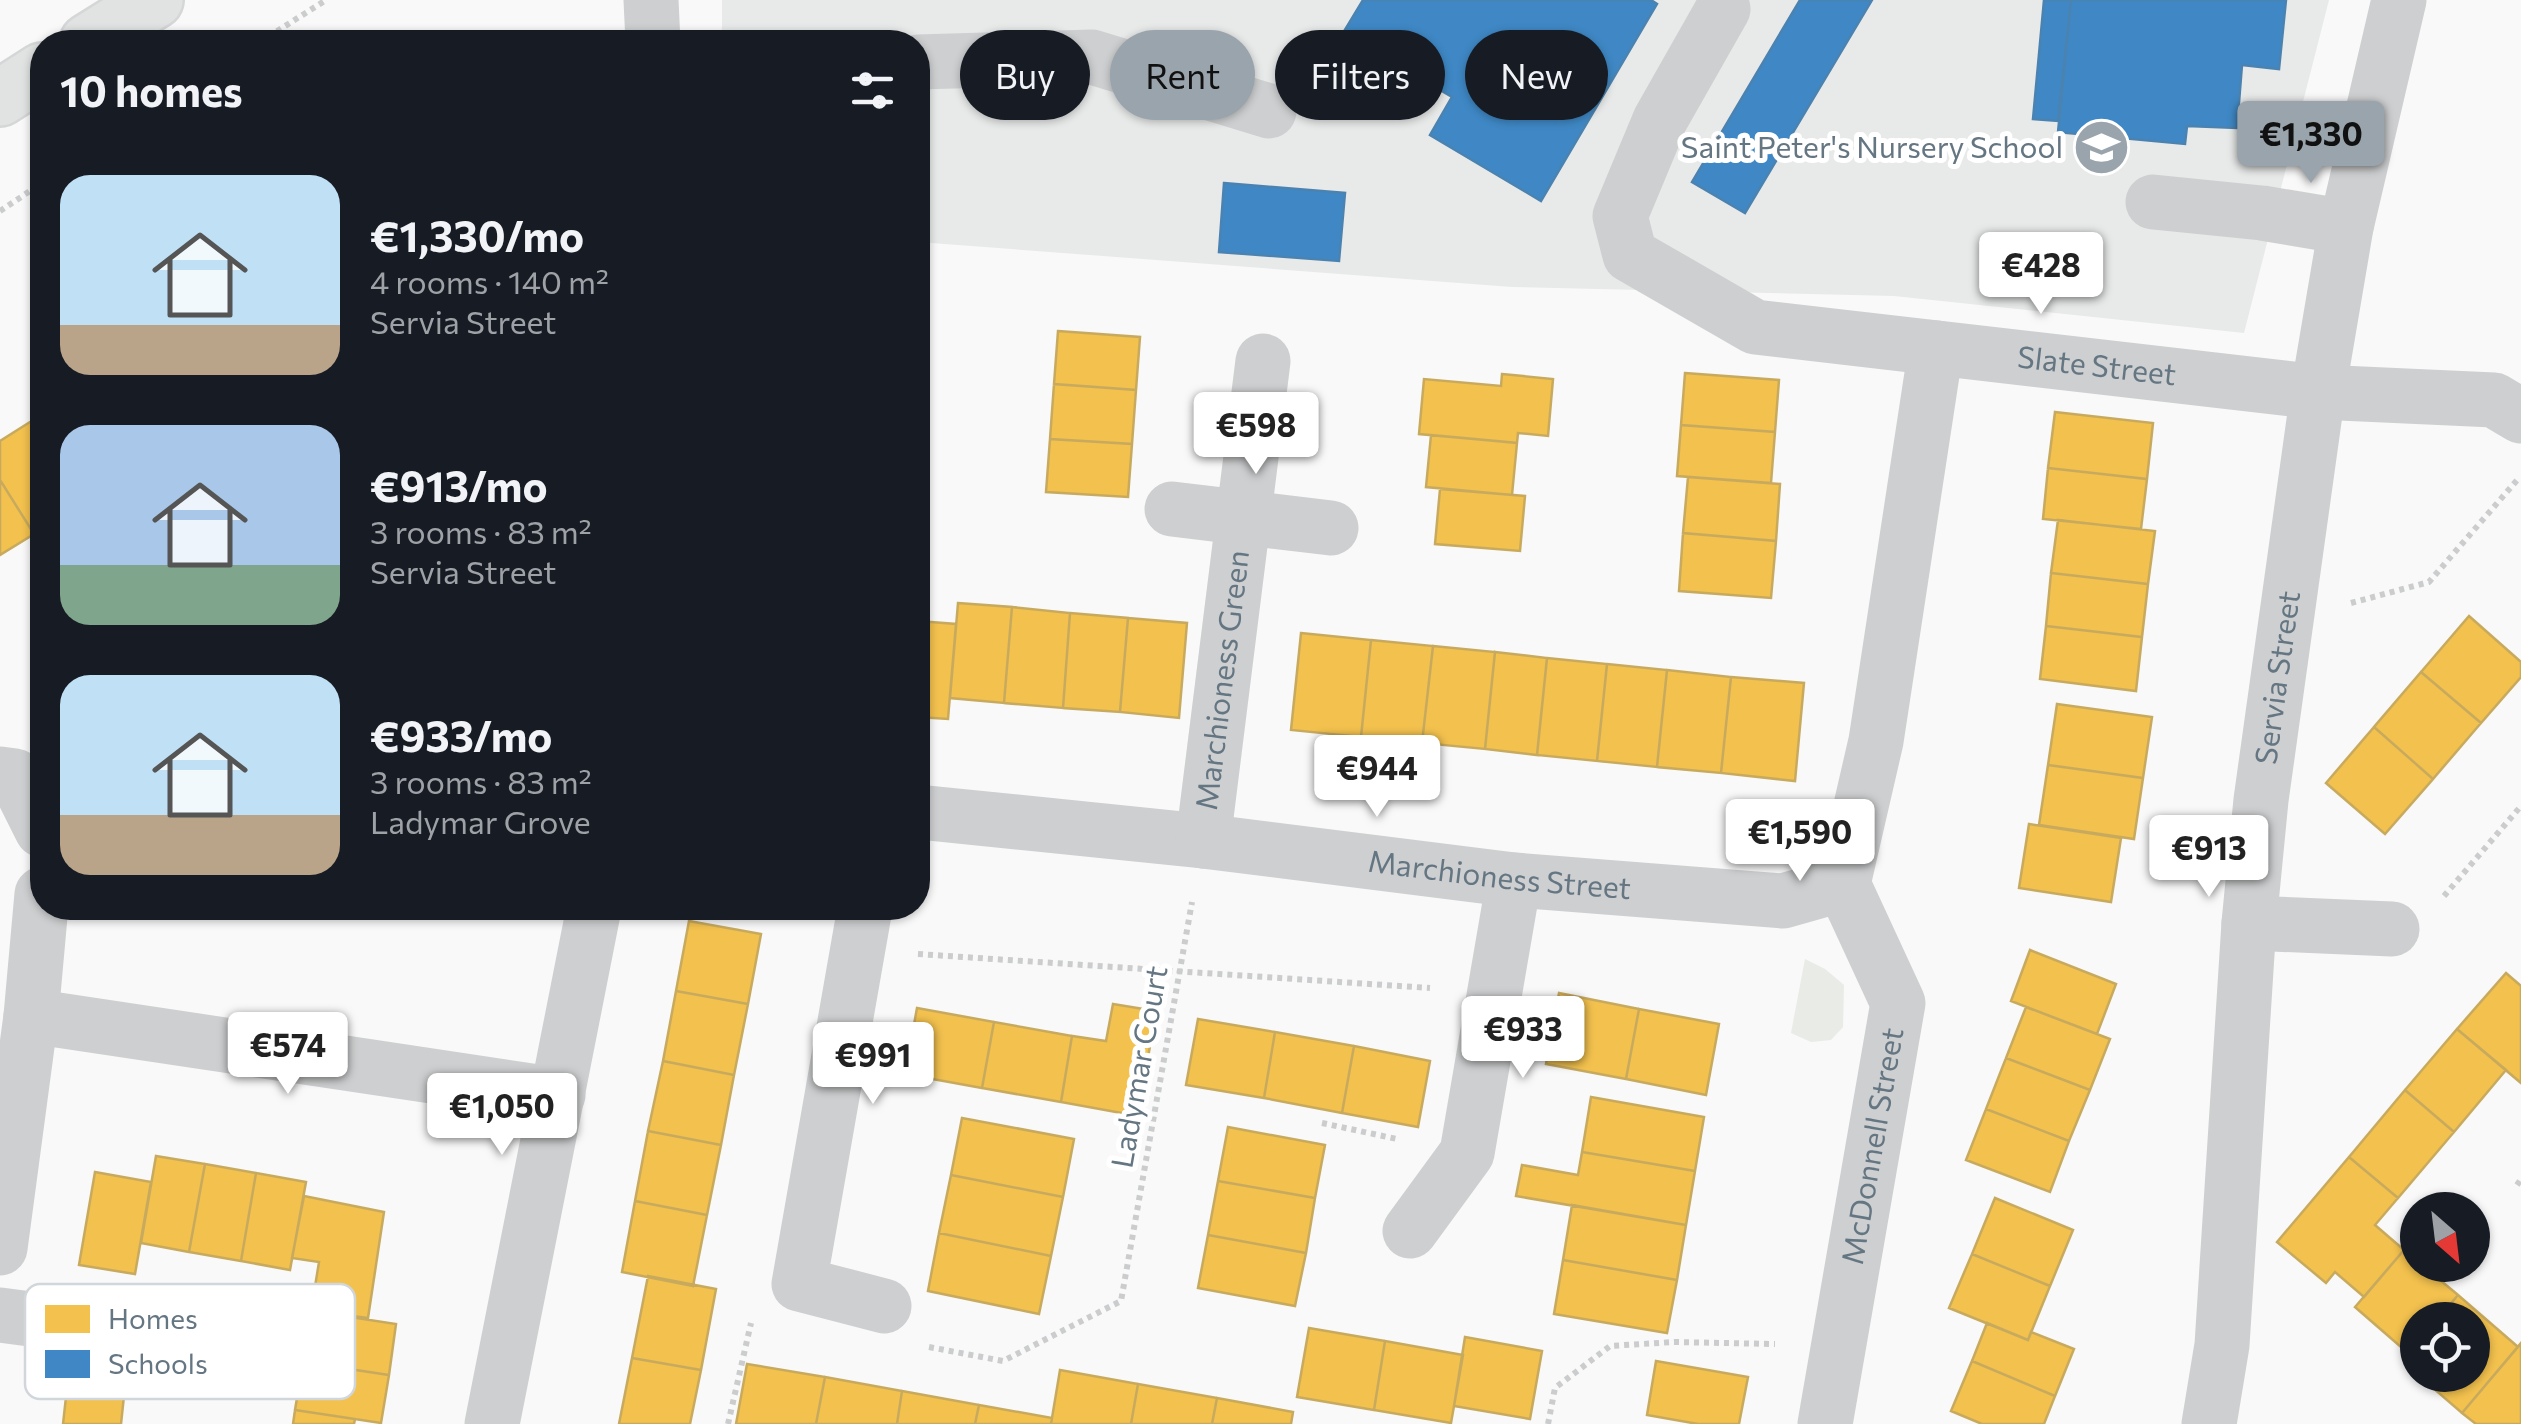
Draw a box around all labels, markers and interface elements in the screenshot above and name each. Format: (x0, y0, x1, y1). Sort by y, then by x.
chip: Buy (960, 30, 1090, 120)
chip: Rent (1110, 30, 1255, 120)
chip: Filters (1275, 30, 1445, 120)
chip: New (1465, 30, 1608, 120)
icon: filters (845, 63, 900, 118)
text: 10 homes (60, 64, 243, 116)
pin: €1,330 (2230, 101, 2392, 186)
text: €1,330 (2259, 113, 2363, 153)
school or university icon: Saint Peter's Nursery School (2072, 118, 2132, 178)
place label: Saint Peter's Nursery School (1681, 127, 2063, 164)
text: €1,330/mo (370, 209, 584, 261)
icon: home (140, 215, 260, 335)
pin: €428 (1982, 232, 2100, 317)
text: €428 (2001, 244, 2081, 284)
text: 4 rooms · 140 m² (370, 261, 609, 301)
text: Servia Street (370, 301, 556, 341)
street label: Slate Street (2016, 336, 2178, 391)
pin: €598 (1197, 392, 1315, 477)
text: €598 (1216, 404, 1296, 444)
text: €913/mo (370, 459, 548, 511)
icon: home (140, 465, 260, 585)
text: 3 rooms · 83 m² (370, 511, 592, 551)
street label: Marchioness Green (1186, 548, 1255, 812)
text: Servia Street (370, 551, 556, 591)
street label: Servia Street (2245, 588, 2306, 766)
text: €933/mo (370, 709, 552, 761)
icon: home (140, 715, 260, 835)
pin: €944 (1318, 735, 1436, 820)
text: €944 (1336, 747, 1418, 787)
text: 3 rooms · 83 m² (370, 761, 592, 801)
pin: €1,590 (1719, 799, 1881, 884)
text: Ladymar Grove (370, 801, 591, 841)
text: €1,590 (1748, 811, 1852, 851)
pin: €913 (2150, 815, 2268, 900)
text: €913 (2171, 827, 2247, 867)
street label: Marchioness Street (1366, 841, 1632, 905)
street label: Ladymar Court (1102, 962, 1174, 1171)
pin: €933 (1464, 996, 1582, 1081)
text: €933 (1483, 1008, 1563, 1048)
pin: €574 (229, 1012, 347, 1097)
pin: €991 (814, 1022, 932, 1107)
text: €574 (250, 1024, 326, 1064)
street label: McDonnell Street (1832, 1025, 1909, 1267)
text: €991 (835, 1034, 911, 1074)
pin: €1,050 (421, 1073, 583, 1158)
text: €1,050 (449, 1085, 555, 1125)
north arrow (2400, 1192, 2490, 1282)
map controls (2400, 1192, 2490, 1392)
legend (25, 1284, 355, 1399)
text: Homes (108, 1301, 198, 1335)
button: locate (2400, 1302, 2490, 1392)
text: Schools (108, 1346, 208, 1380)

